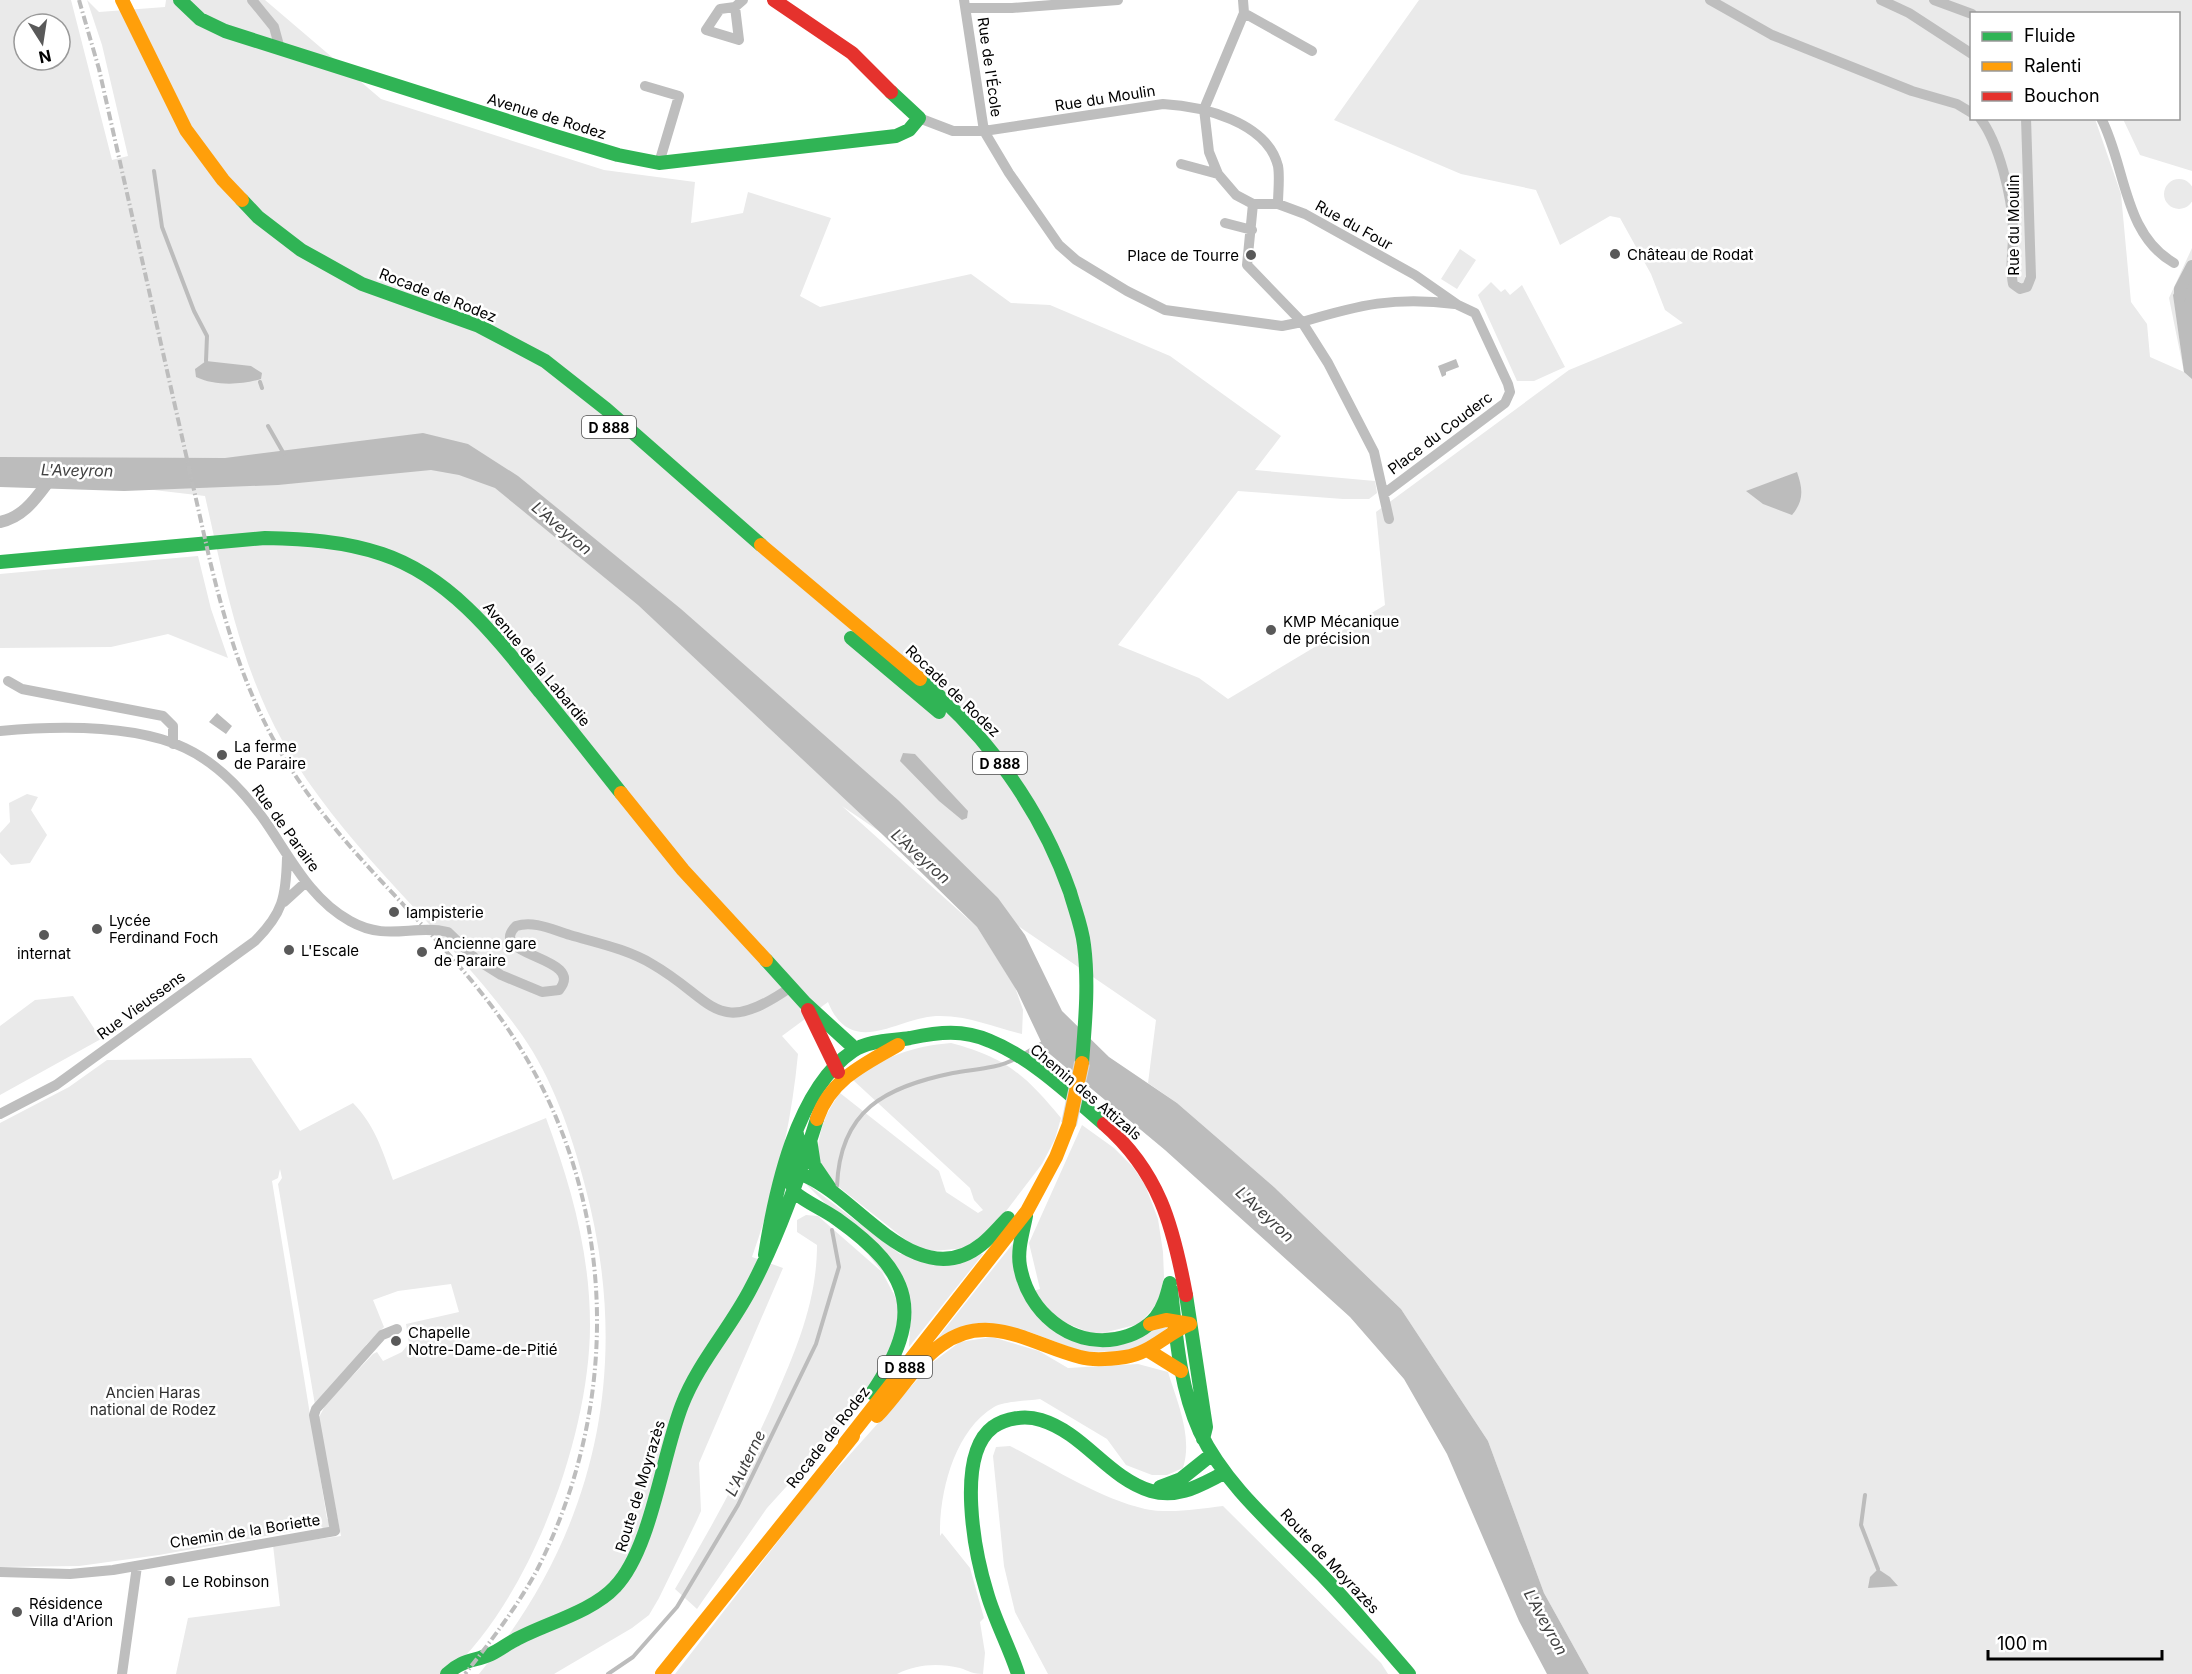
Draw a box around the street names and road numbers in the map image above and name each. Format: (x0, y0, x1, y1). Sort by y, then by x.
street label: Rue de l'École (974, 16, 1006, 118)
street label: Rue du Moulin (1053, 81, 1157, 115)
street label: Avenue de Rodez (485, 89, 609, 143)
street label: Rue du Moulin (2004, 174, 2023, 276)
street label: Rue du Four (1312, 196, 1396, 254)
street label: Rocade de Rodez (377, 264, 499, 326)
street label: Place du Couderc (1384, 387, 1496, 479)
road number: D 888 (582, 416, 636, 438)
street label: Avenue de la Labardie (479, 598, 595, 730)
street label: Rocade de Rodez (902, 641, 1004, 741)
road number: D 888 (973, 752, 1027, 774)
street label: Rue de Paraire (248, 781, 324, 875)
street label: Rue Vieussens (93, 967, 189, 1043)
street label: Chemin des Attizals (1026, 1040, 1146, 1144)
road number: D 888 (878, 1356, 932, 1378)
street label: Rocade de Rodez (782, 1382, 874, 1492)
street label: Route de Moyrazès (611, 1418, 669, 1554)
street label: Route de Moyrazès (1276, 1505, 1384, 1618)
street label: Chemin de la Boriette (168, 1510, 322, 1552)

